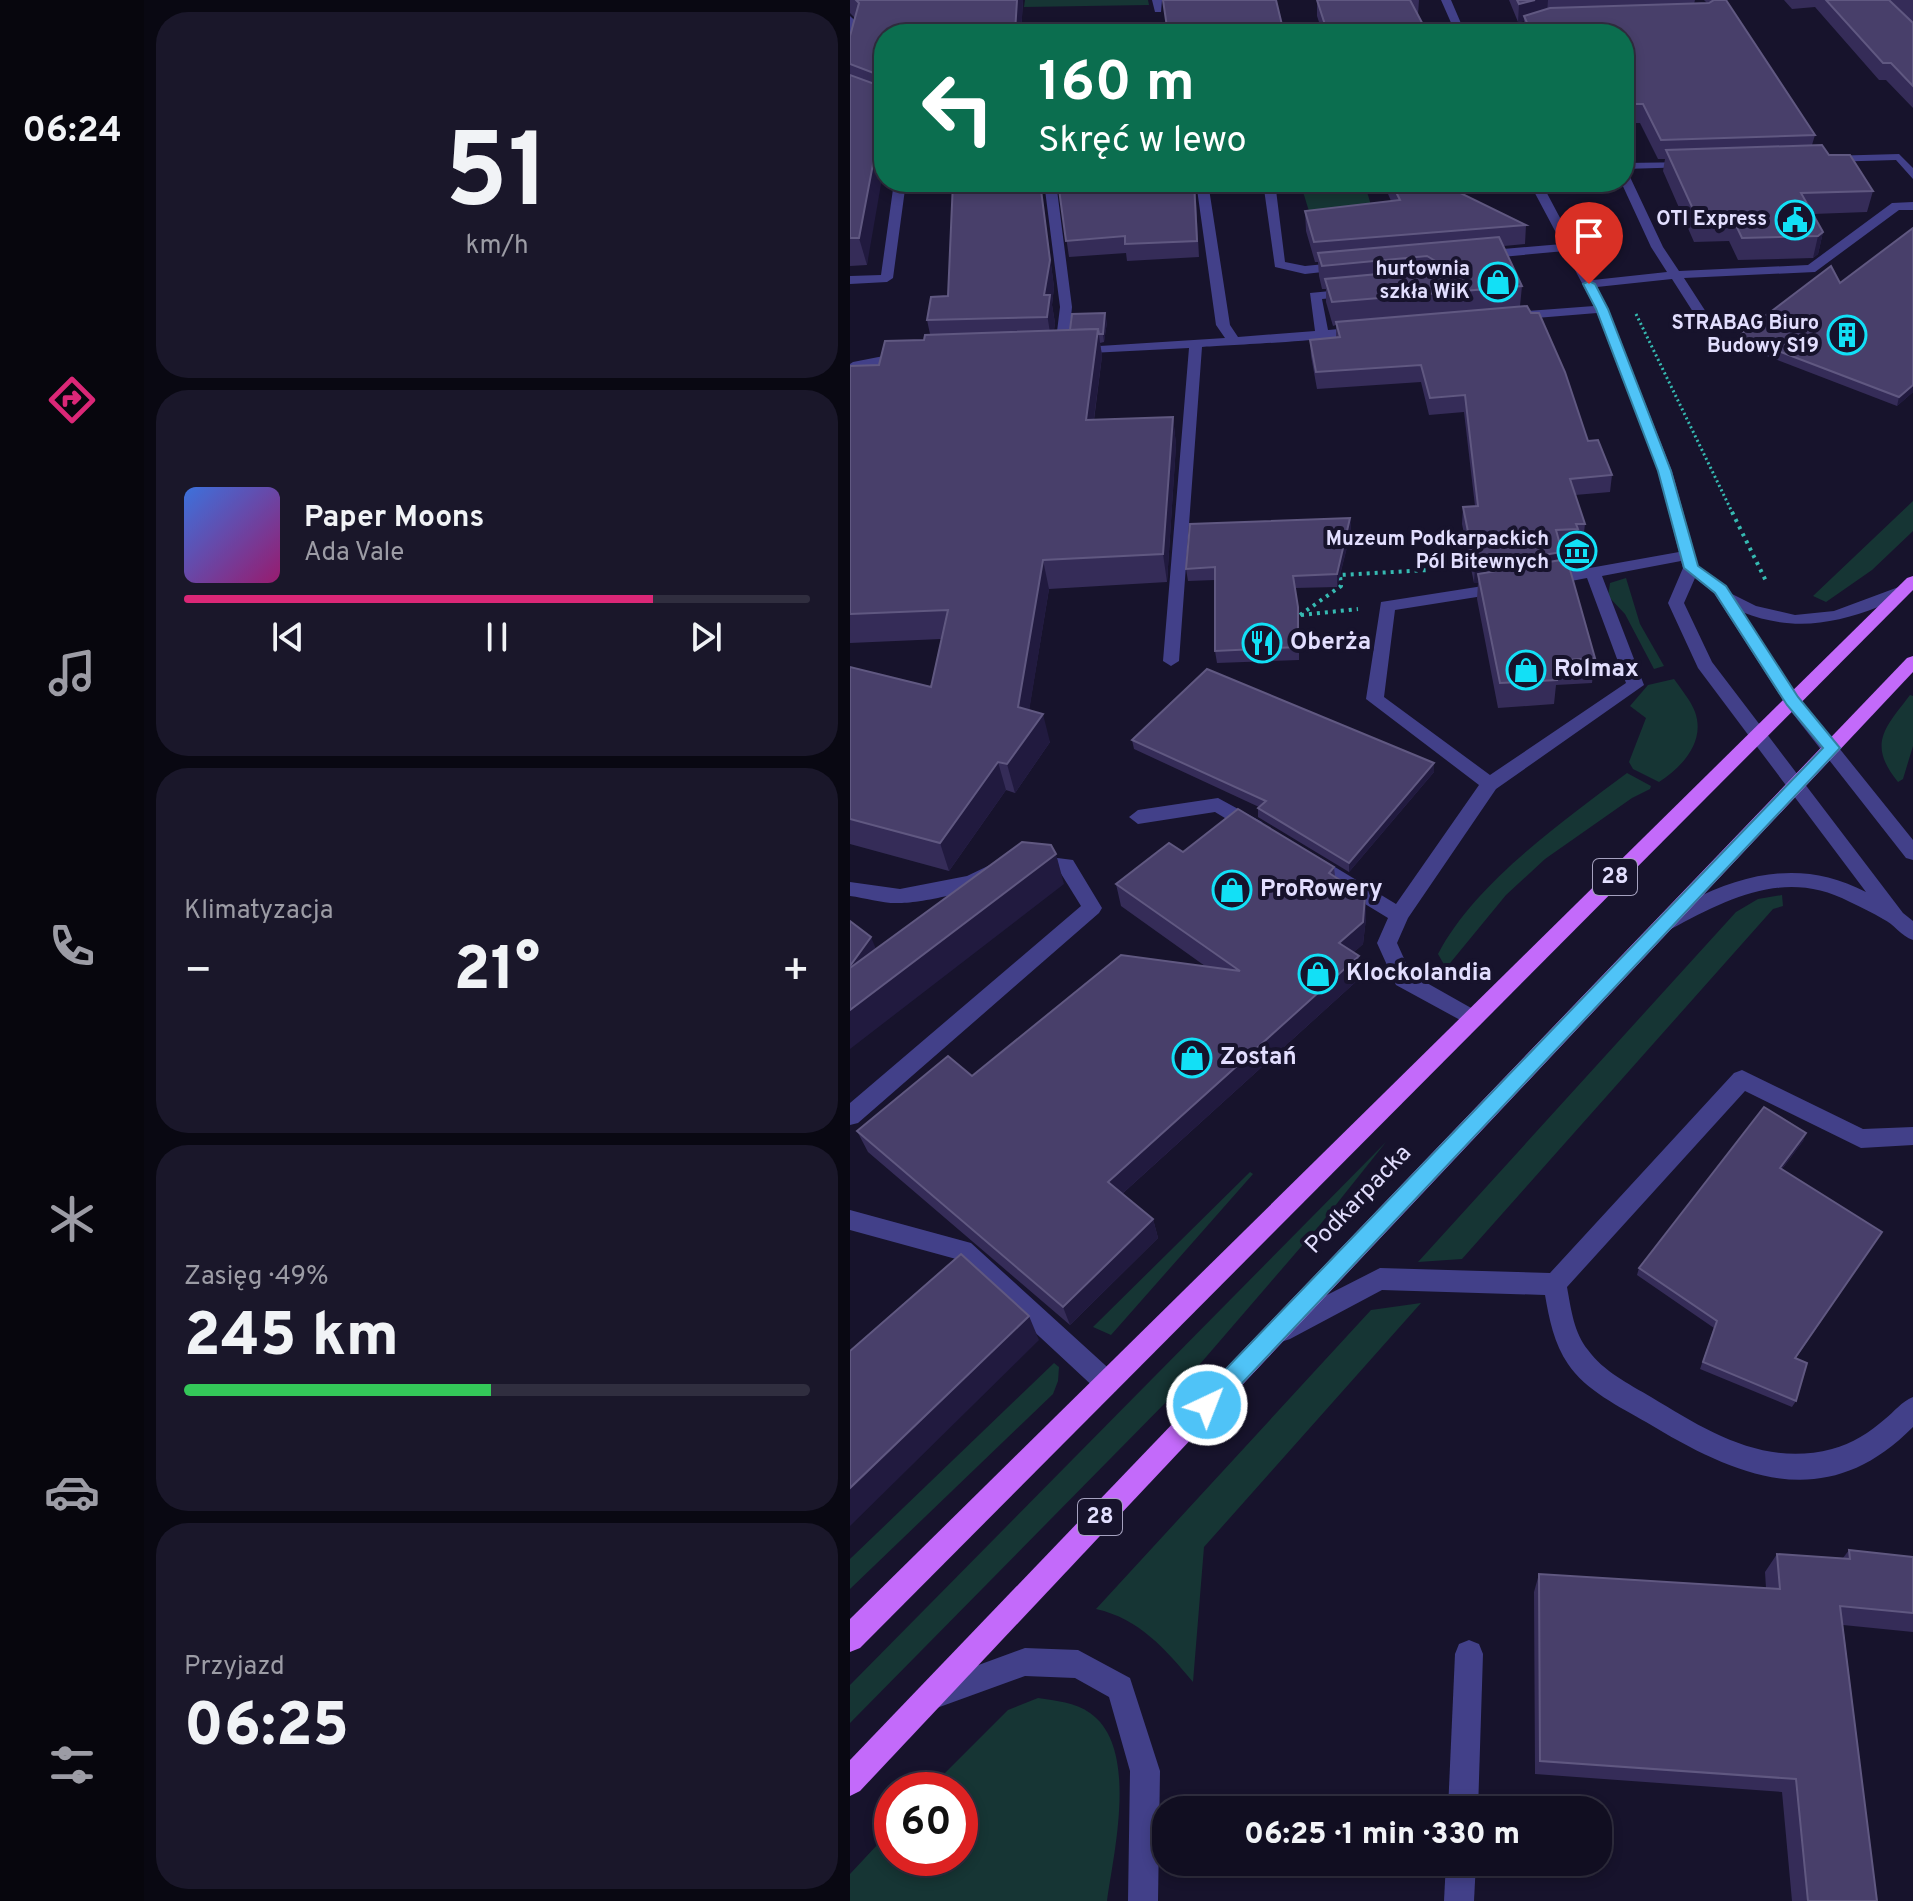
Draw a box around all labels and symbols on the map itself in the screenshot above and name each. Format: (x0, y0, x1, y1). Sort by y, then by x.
public building icon: OTI Express (1774, 199, 1816, 241)
pin (1555, 202, 1623, 284)
place label: OTI Express (1656, 207, 1767, 233)
place label: hurtownia szkła WiK (1375, 257, 1470, 306)
shop icon: hurtownia szkła WiK (1477, 261, 1519, 303)
place label: STRABAG Biuro Budowy S19 (1672, 311, 1819, 360)
building icon: STRABAG Biuro Budowy S19 (1826, 314, 1868, 356)
place label: Muzeum Podkarpackich Pól Bitewnych (1326, 527, 1549, 576)
museum icon: Muzeum Podkarpackich Pól Bitewnych (1556, 530, 1598, 572)
restaurant icon: Oberża (1241, 622, 1283, 664)
place label: Oberża (1290, 628, 1371, 658)
shop icon: Rolmax (1505, 649, 1547, 691)
place label: Rolmax (1554, 655, 1639, 685)
road number: 28 (1593, 859, 1637, 895)
shop icon: ProRowery (1211, 869, 1253, 911)
place label: ProRowery (1260, 875, 1383, 905)
shop icon: Klockolandia (1297, 953, 1339, 995)
place label: Klockolandia (1346, 959, 1492, 989)
shop icon: Zostań (1171, 1037, 1213, 1079)
place label: Zostań (1220, 1043, 1297, 1073)
street label: Podkarpacka (1299, 1139, 1419, 1261)
position arrow (1165, 1363, 1249, 1447)
road number: 28 (1078, 1499, 1122, 1535)
speed limit sign: 60 (874, 1772, 978, 1876)

